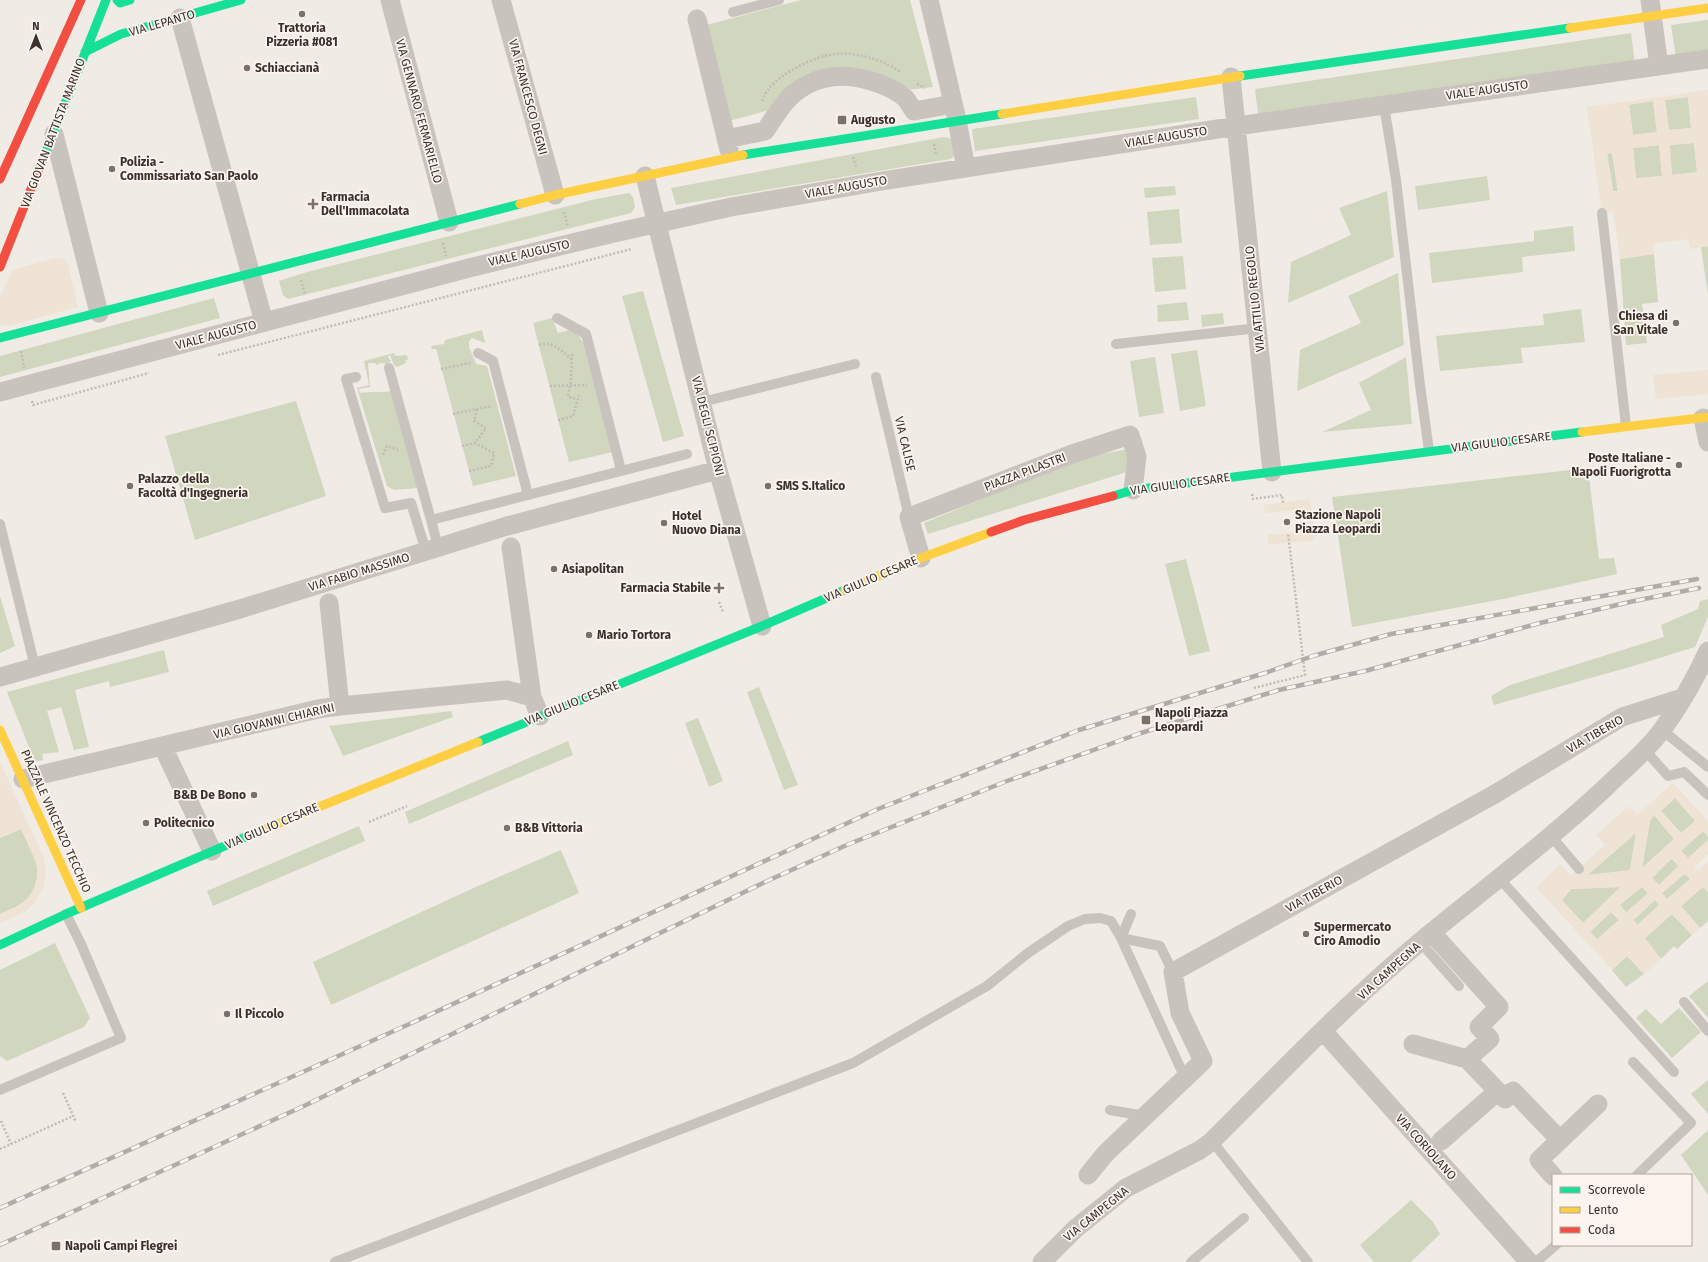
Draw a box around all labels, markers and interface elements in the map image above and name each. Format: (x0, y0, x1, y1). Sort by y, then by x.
street label: VIA LEPANTO (127, 7, 197, 39)
marker: Trattoria Pizzeria #081 (297, 9, 307, 19)
north arrow (16, 16, 56, 56)
text: N (32, 20, 40, 33)
place label: Trattoria Pizzeria #081 (266, 21, 338, 49)
street label: VIA GENNARO FERMARIELLO (393, 37, 445, 185)
street label: VIA FRANCESCO DEGNI (506, 38, 550, 156)
street label: VIA GIOVAN BATTISTA MARINO (18, 56, 88, 210)
place label: Schiaccianà (255, 61, 320, 75)
marker: Schiaccianà (242, 63, 252, 73)
street label: VIALE AUGUSTO (1445, 77, 1529, 103)
place label: Augusto (850, 113, 896, 127)
marker: Augusto (836, 114, 848, 126)
street label: VIALE AUGUSTO (1124, 124, 1208, 150)
place label: Polizia - Commissariato San Paolo (120, 155, 258, 183)
marker: Polizia - Commissariato San Paolo (107, 164, 117, 174)
street label: VIALE AUGUSTO (804, 173, 888, 201)
place label: Farmacia Dell'Immacolata (321, 190, 410, 218)
marker: Farmacia Dell'Immacolata (308, 199, 318, 209)
street label: VIALE AUGUSTO (487, 237, 571, 269)
street label: VIA ATTILIO REGOLO (1242, 245, 1268, 353)
place label: Chiesa di San Vitale (1613, 309, 1668, 337)
street label: VIALE AUGUSTO (174, 317, 258, 353)
marker: Chiesa di San Vitale (1671, 318, 1681, 328)
street label: VIA DEGLI SCIPIONI (689, 375, 727, 477)
street label: VIA CALISE (892, 415, 918, 473)
street label: VIA GIULIO CESARE (1450, 429, 1552, 455)
street label: PIAZZA PILASTRI (982, 450, 1068, 494)
place label: Poste Italiane - Napoli Fuorigrotta (1571, 451, 1671, 479)
marker: Poste Italiane - Napoli Fuorigrotta (1674, 460, 1684, 470)
street label: VIA GIULIO CESARE (1129, 470, 1231, 498)
place label: Palazzo della Facoltà d'Ingegneria (138, 472, 249, 500)
place label: SMS S.Italico (776, 479, 845, 493)
marker: Palazzo della Facoltà d'Ingegneria (125, 481, 135, 491)
marker: SMS S.Italico (763, 481, 773, 491)
place label: Stazione Napoli Piazza Leopardi (1295, 508, 1381, 536)
place label: Hotel Nuovo Diana (672, 509, 741, 537)
marker: Stazione Napoli Piazza Leopardi (1282, 517, 1292, 527)
marker: Hotel Nuovo Diana (659, 518, 669, 528)
street label: VIA FABIO MASSIMO (307, 550, 411, 594)
street label: VIA GIULIO CESARE (822, 553, 920, 605)
place label: Asiapolitan (561, 562, 624, 576)
marker: Asiapolitan (549, 564, 559, 574)
place label: Farmacia Stabile (621, 581, 711, 595)
marker: Farmacia Stabile (714, 583, 724, 593)
place label: Mario Tortora (597, 628, 672, 642)
marker: Mario Tortora (584, 630, 594, 640)
street label: VIA GIULIO CESARE (523, 678, 621, 728)
street label: VIA GIOVANNI CHIARINI (212, 700, 336, 742)
place label: Napoli Piazza Leopardi (1155, 706, 1228, 734)
street label: VIA TIBERIO (1564, 712, 1626, 756)
marker: Napoli Piazza Leopardi (1140, 714, 1152, 726)
street label: PIAZZALE VINCENZO TECCHIO (18, 747, 94, 895)
place label: B&B De Bono (174, 788, 246, 802)
marker: B&B De Bono (249, 790, 259, 800)
street label: VIA GIULIO CESARE (223, 800, 321, 852)
place label: Politecnico (154, 816, 214, 830)
marker: Politecnico (141, 818, 151, 828)
place label: B&B Vittoria (515, 821, 583, 835)
marker: B&B Vittoria (502, 823, 512, 833)
street label: VIA TIBERIO (1283, 873, 1345, 915)
place label: Supermercato Ciro Amodio (1314, 920, 1391, 948)
marker: Supermercato Ciro Amodio (1301, 929, 1311, 939)
street label: VIA CAMPEGNA (1355, 939, 1423, 1003)
place label: Il Piccolo (235, 1007, 284, 1021)
marker: Il Piccolo (222, 1009, 232, 1019)
street label: VIA CORIOLANO (1393, 1111, 1459, 1183)
legend (1552, 1174, 1692, 1246)
text: Scorrevole (1588, 1183, 1645, 1197)
street label: VIA CAMPEGNA (1061, 1184, 1131, 1244)
text: Lento (1588, 1203, 1618, 1217)
text: Coda (1588, 1223, 1615, 1237)
place label: Napoli Campi Flegrei (65, 1239, 177, 1253)
marker: Napoli Campi Flegrei (50, 1240, 62, 1252)

